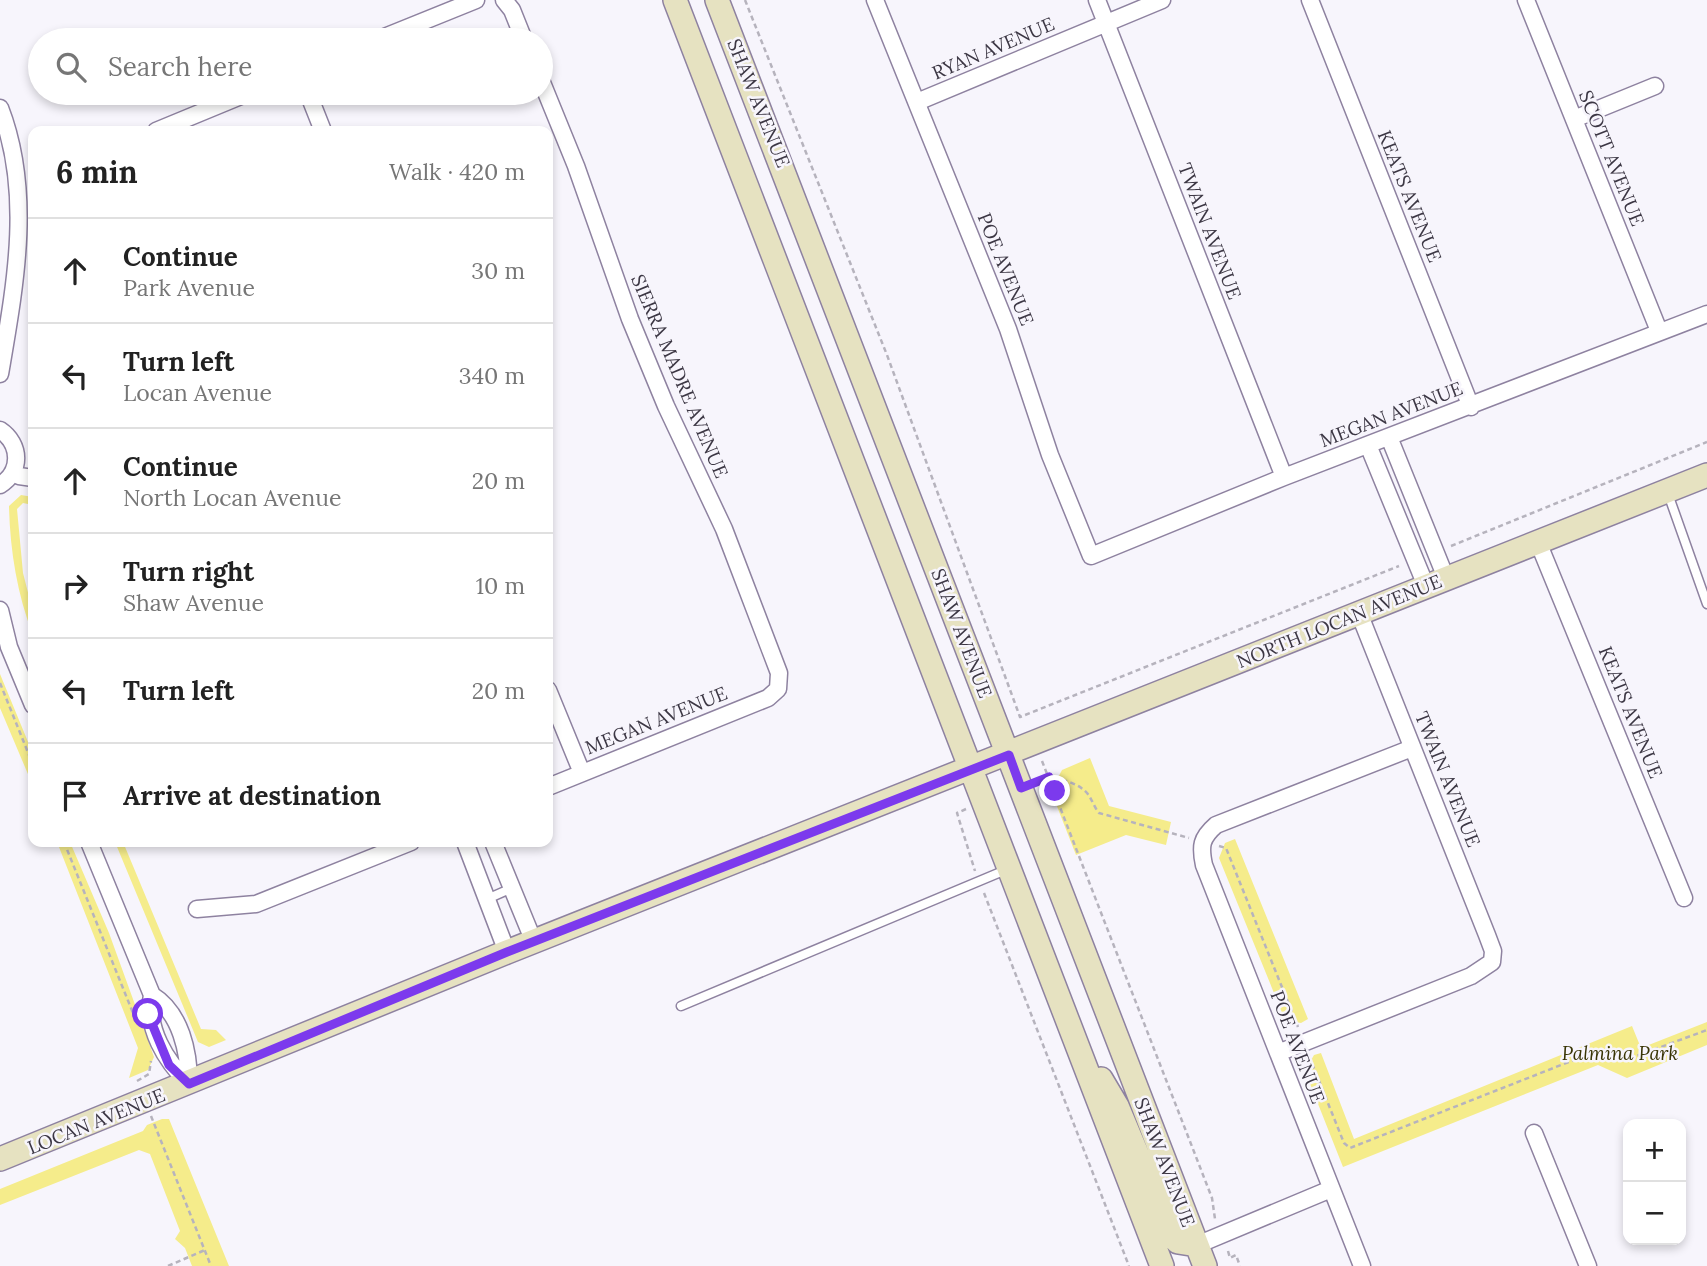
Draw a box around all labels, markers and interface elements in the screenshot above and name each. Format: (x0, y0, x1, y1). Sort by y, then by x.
street label: RYAN AVENUE (928, 11, 1058, 85)
search box (28, 28, 553, 105)
street label: SHAW AVENUE (722, 35, 796, 171)
icon: search (52, 48, 90, 86)
text: Search here (108, 50, 252, 83)
street label: SCOTT AVENUE (1574, 87, 1650, 229)
street label: KEATS AVENUE (1373, 127, 1447, 265)
text: 6 min (56, 153, 138, 191)
text: Walk · 420 m (389, 157, 525, 186)
street label: TWAIN AVENUE (1173, 160, 1247, 302)
street label: POE AVENUE (973, 209, 1039, 329)
text: Continue (123, 240, 238, 273)
icon: ahead (56, 252, 94, 290)
text: 30 m (471, 256, 525, 285)
street label: SIERRA MADRE AVENUE (626, 271, 734, 481)
text: Park Avenue (123, 273, 255, 302)
text: Turn left (123, 345, 234, 378)
icon: left (56, 357, 94, 395)
text: 340 m (459, 361, 525, 390)
street label: MEGAN AVENUE (1316, 376, 1466, 452)
text: Locan Avenue (123, 378, 272, 407)
text: Continue (123, 450, 238, 483)
icon: ahead (56, 462, 94, 500)
text: 20 m (472, 466, 525, 495)
text: North Locan Avenue (123, 483, 341, 512)
text: Turn right (123, 555, 254, 588)
street label: SHAW AVENUE (926, 565, 998, 701)
icon: right (56, 567, 94, 605)
street label: NORTH LOCAN AVENUE (1233, 569, 1445, 673)
text: 10 m (476, 571, 525, 600)
text: Shaw Avenue (123, 588, 264, 617)
street label: KEATS AVENUE (1594, 643, 1668, 781)
icon: left (56, 672, 94, 710)
text: Turn left (123, 674, 234, 707)
text: 20 m (472, 676, 525, 705)
street label: MEGAN AVENUE (581, 681, 731, 759)
street label: TWAIN AVENUE (1410, 708, 1486, 850)
route end (1039, 775, 1070, 806)
icon: arrive (56, 777, 94, 815)
text: Arrive at destination (123, 779, 381, 812)
street label: POE AVENUE (1265, 987, 1331, 1107)
route start (132, 998, 163, 1029)
park label: Palmina Park (1562, 1041, 1678, 1065)
street label: LOCAN AVENUE (24, 1083, 168, 1159)
street label: SHAW AVENUE (1129, 1094, 1201, 1230)
map controls (1623, 1119, 1686, 1245)
button: + (1623, 1119, 1686, 1182)
button: − (1623, 1182, 1686, 1245)

